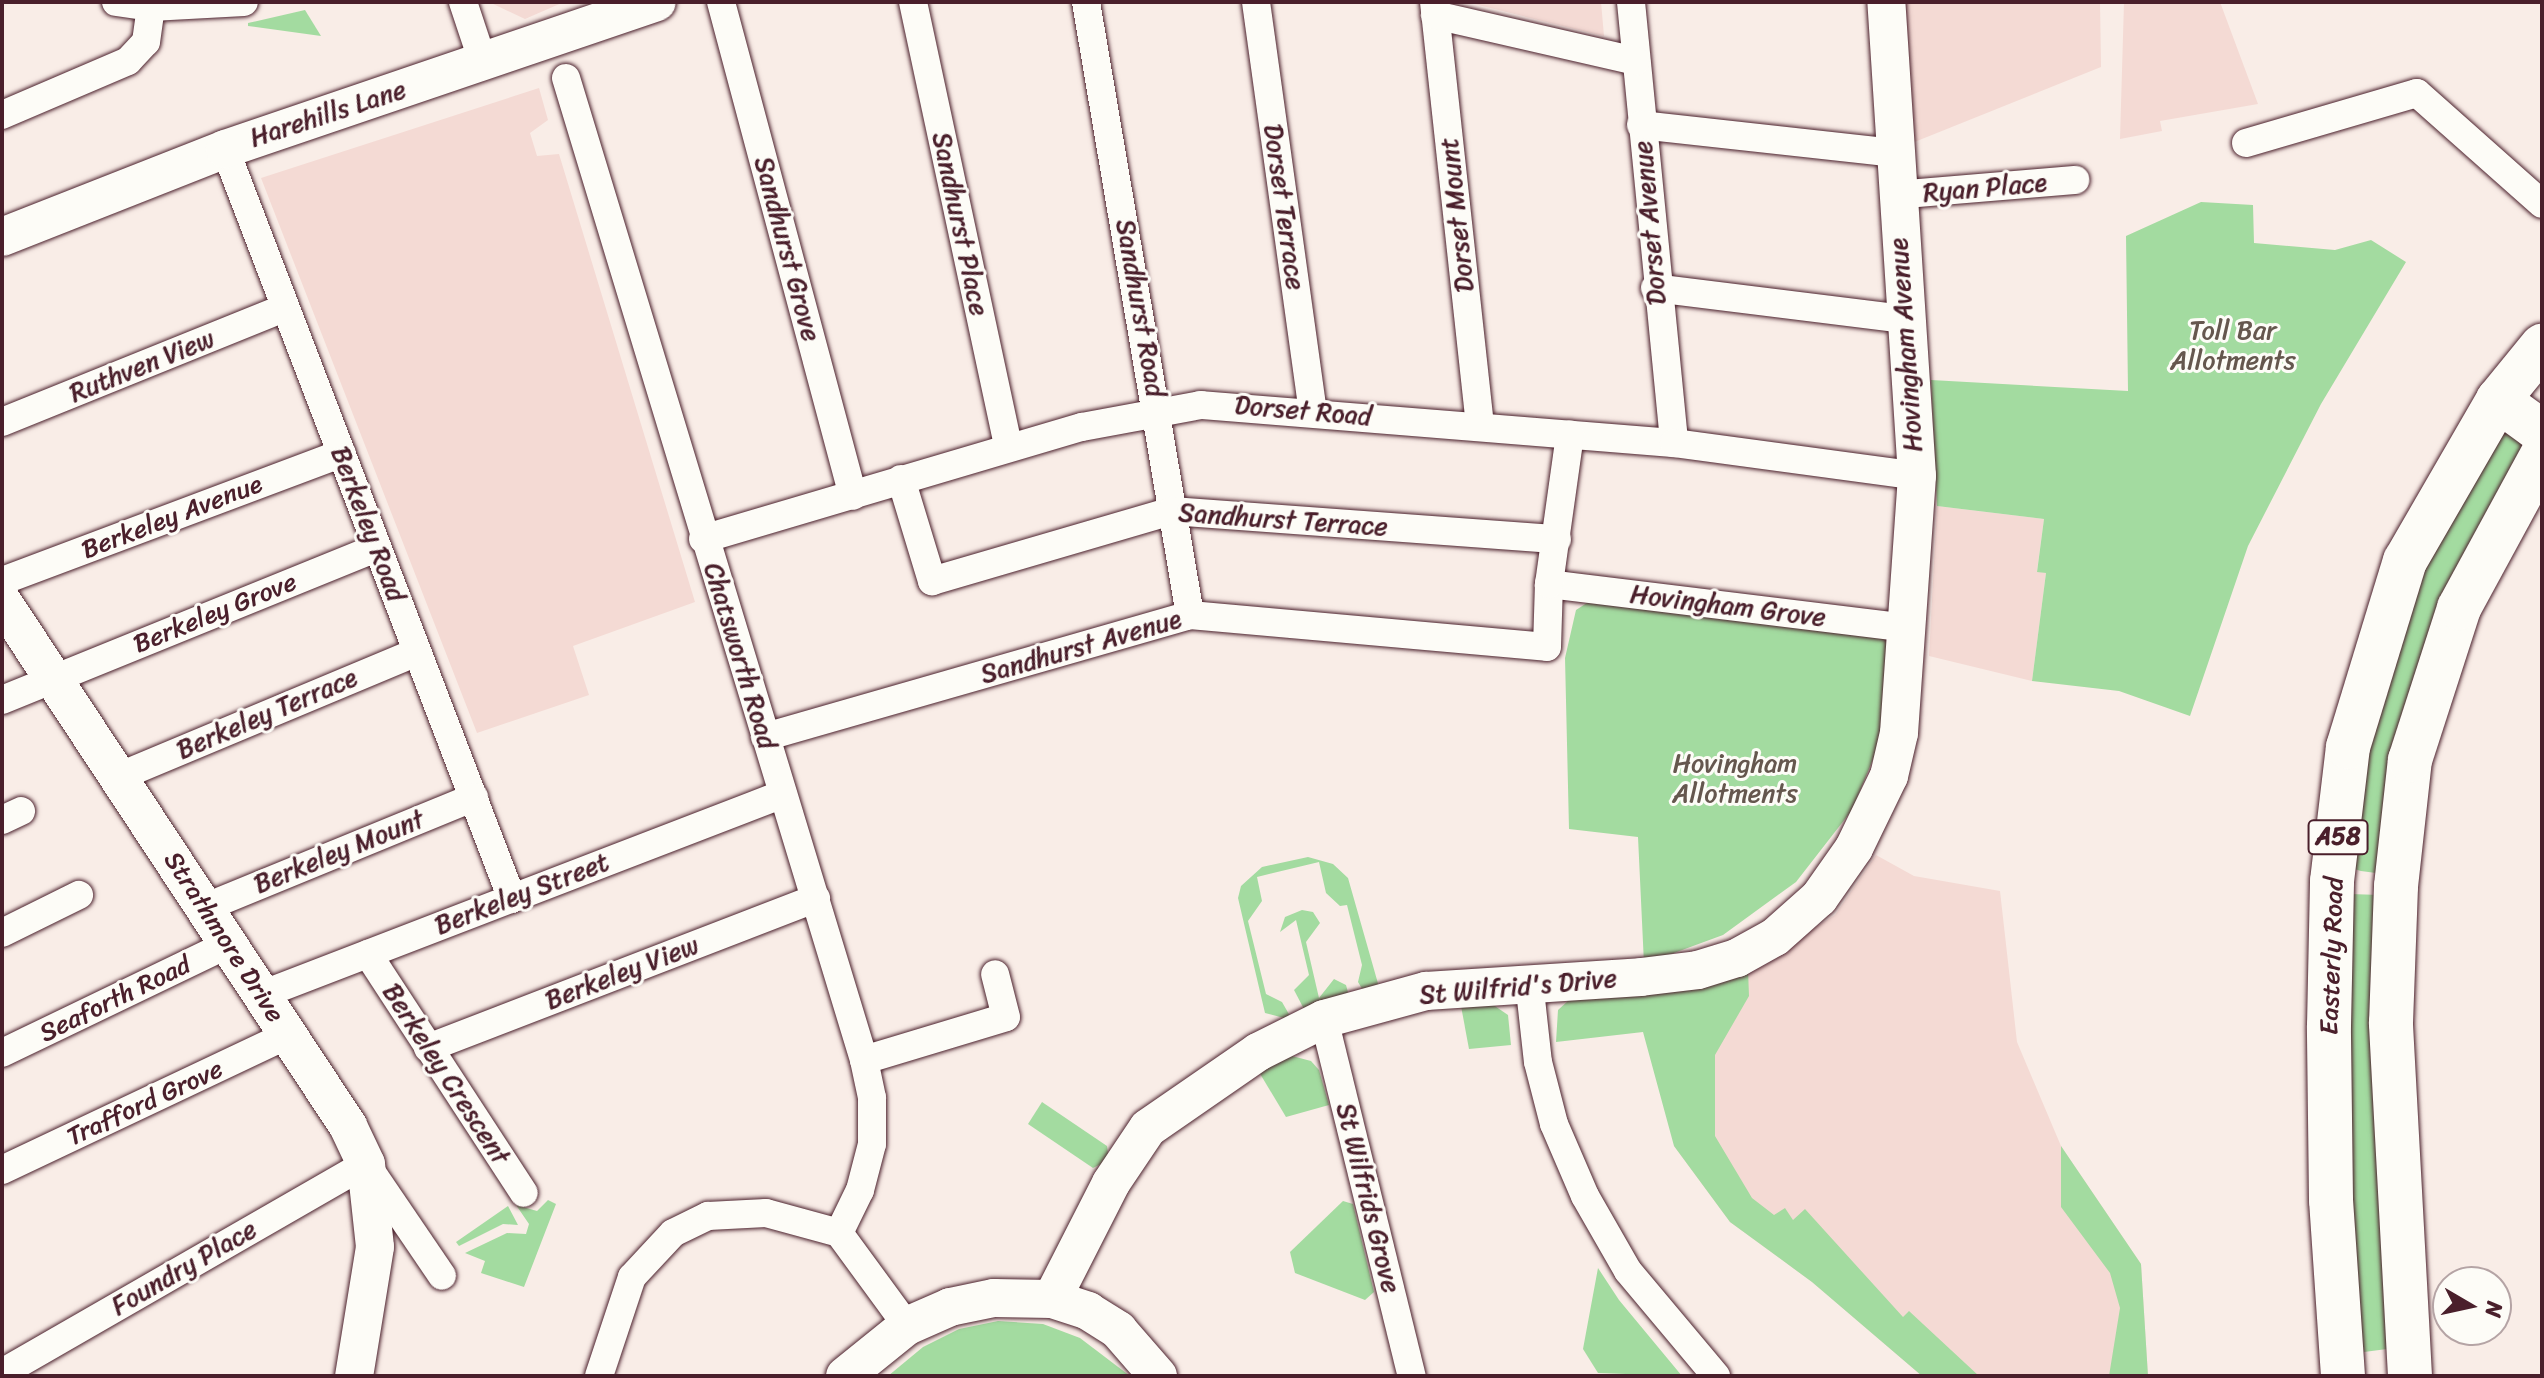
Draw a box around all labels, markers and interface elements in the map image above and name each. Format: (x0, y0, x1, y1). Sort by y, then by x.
street label: Harehills Lane (246, 74, 410, 154)
street label: Dorset Terrace (1257, 122, 1311, 292)
street label: Sandhurst Place (925, 129, 995, 319)
street label: Dorset Mount (1433, 136, 1481, 294)
street label: Dorset Avenue (1627, 139, 1673, 307)
street label: Sandhurst Grove (747, 153, 827, 345)
street label: Ryan Place (1921, 167, 2049, 209)
street label: Sandhurst Road (1109, 217, 1171, 399)
street label: Hovingham Avenue (1883, 237, 1929, 453)
park label: Toll Bar Allotments (2170, 315, 2296, 376)
street label: Ruthven View (64, 323, 220, 409)
street label: Dorset Road (1233, 389, 1373, 433)
street label: Berkeley Road (324, 442, 412, 606)
street label: Berkeley Avenue (77, 468, 267, 566)
street label: Sandhurst Terrace (1177, 497, 1389, 543)
street label: Chatsworth Road (697, 559, 783, 753)
street label: Berkeley Grove (129, 566, 301, 660)
street label: Hovingham Grove (1628, 579, 1828, 633)
street label: Sandhurst Avenue (977, 603, 1185, 691)
street label: Berkeley Terrace (172, 662, 362, 766)
park label: Hovingham Allotments (1672, 748, 1798, 810)
street label: Berkeley Mount (249, 804, 429, 900)
road number: A58 (2306, 817, 2370, 857)
street label: Strathmore Drive (157, 846, 291, 1028)
street label: Berkeley Street (431, 847, 613, 941)
street label: Easterly Road (2314, 876, 2350, 1036)
street label: Berkeley View (541, 929, 703, 1017)
street label: Seaforth Road (34, 949, 196, 1049)
street label: St Wilfrid's Drive (1417, 963, 1619, 1011)
street label: Berkeley Crescent (375, 977, 517, 1171)
street label: Trafford Grove (62, 1053, 228, 1153)
street label: St Wilfrids Grove (1329, 1099, 1407, 1297)
street label: Foundry Place (106, 1214, 262, 1322)
north arrow (2432, 1266, 2512, 1346)
text: N (2474, 1299, 2515, 1320)

